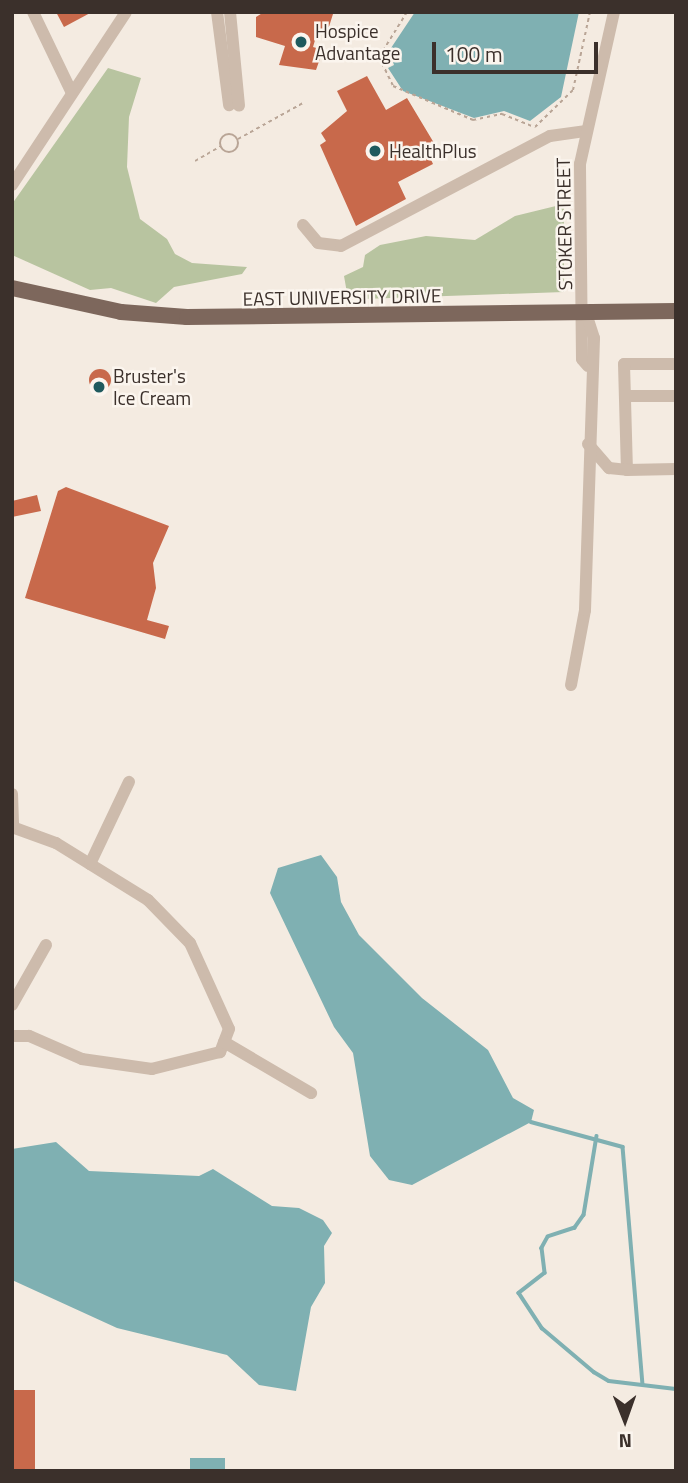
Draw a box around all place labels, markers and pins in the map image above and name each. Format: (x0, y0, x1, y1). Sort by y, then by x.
place label: Hospice Advantage (315, 20, 400, 64)
marker: Hospice Advantage (293, 34, 309, 50)
place label: HealthPlus (389, 140, 477, 162)
marker: HealthPlus (367, 143, 383, 159)
place label: Bruster's Ice Cream (113, 365, 191, 409)
marker: Bruster's Ice Cream (91, 379, 107, 395)

